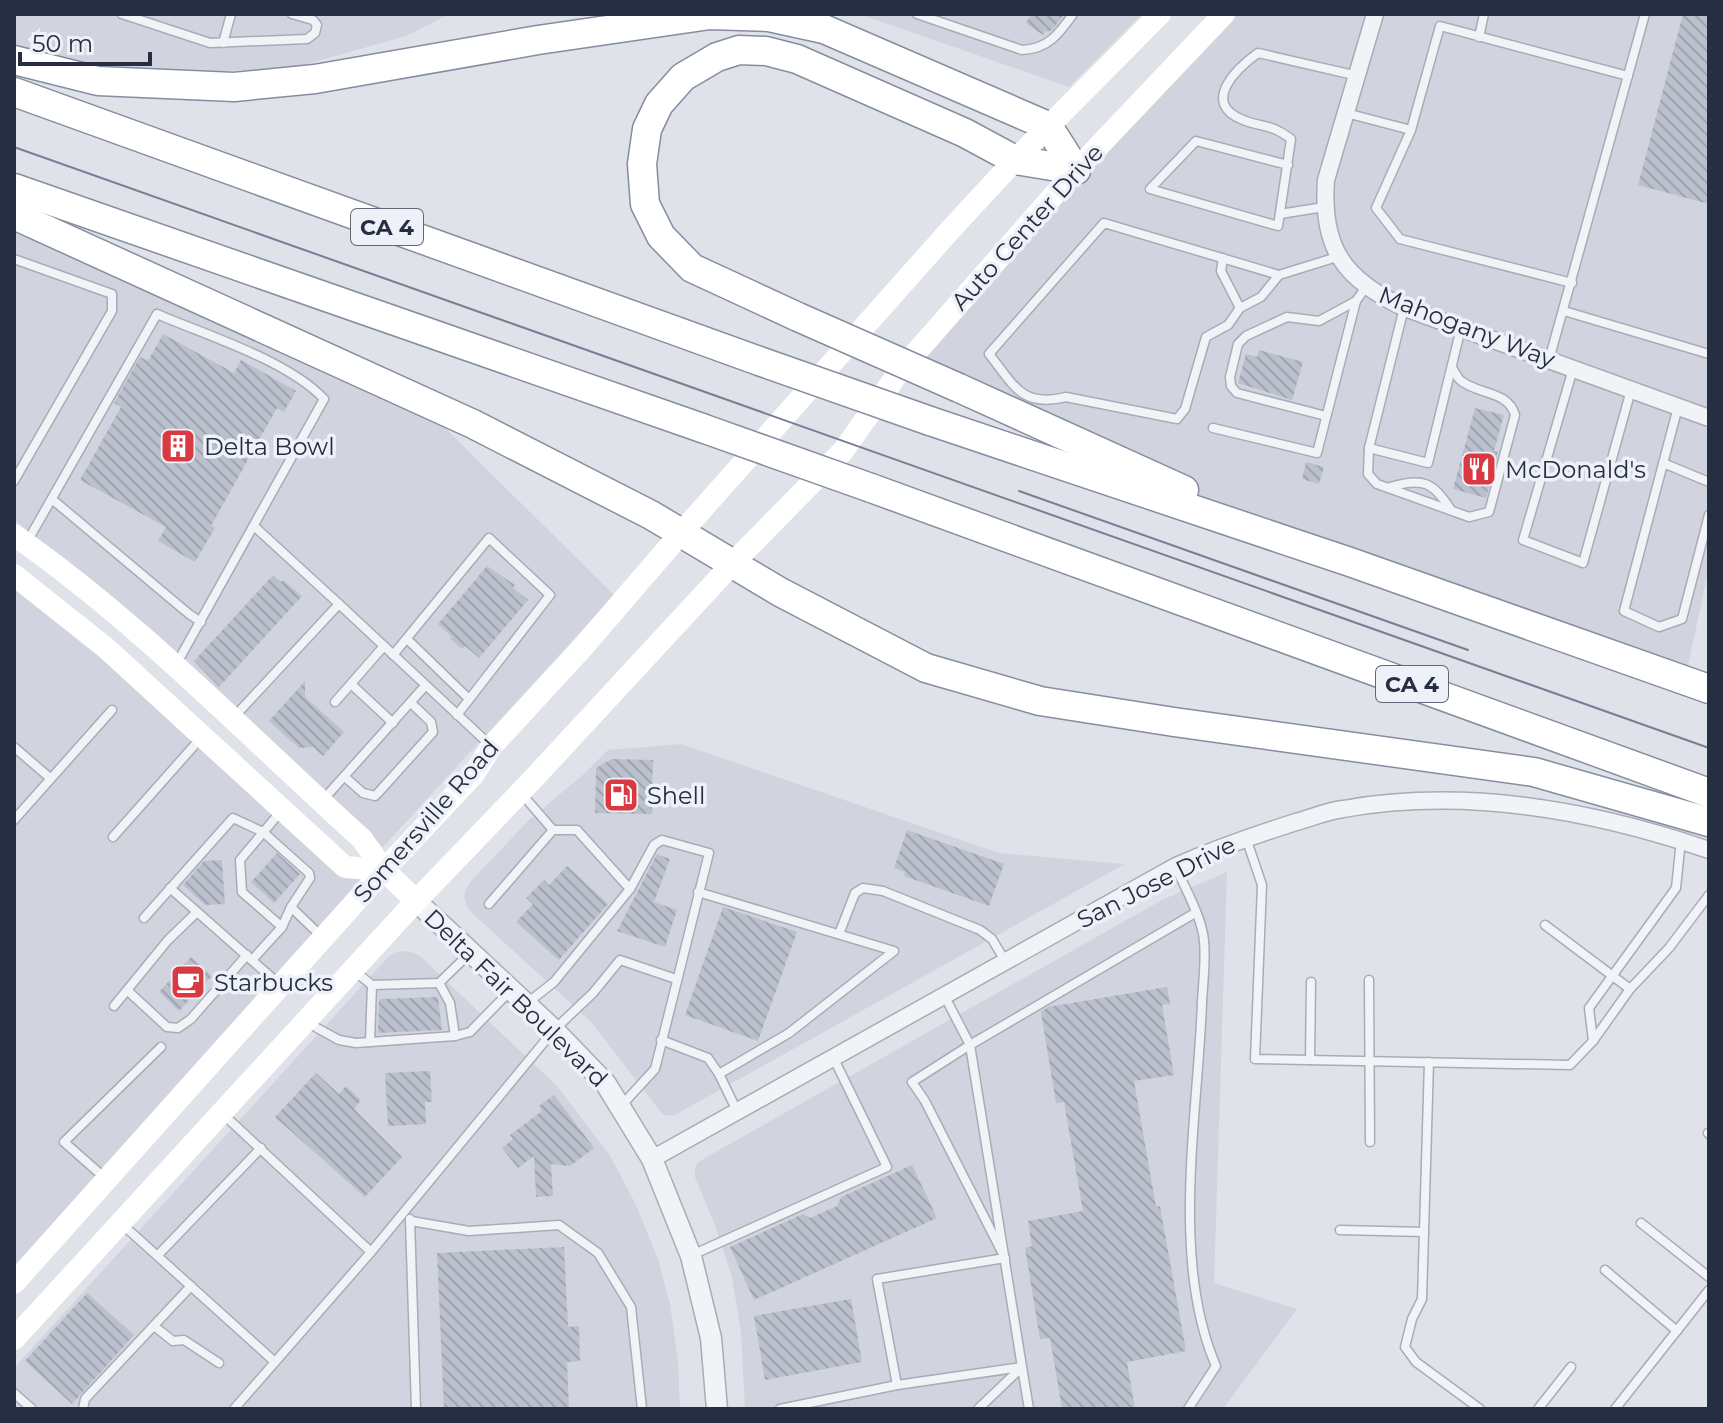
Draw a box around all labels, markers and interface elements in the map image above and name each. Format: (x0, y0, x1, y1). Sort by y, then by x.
scale bar (20, 16, 150, 66)
text: 50 m (32, 29, 93, 58)
street label: Auto Center Drive (945, 138, 1109, 316)
road number: CA 4 (351, 209, 423, 245)
street label: Mahogany Way (1375, 280, 1559, 374)
building icon: Delta Bowl (159, 427, 197, 465)
place label: Delta Bowl (204, 432, 335, 461)
restaurant icon: McDonald's (1460, 450, 1498, 488)
place label: McDonald's (1505, 455, 1646, 484)
road number: CA 4 (1376, 666, 1448, 702)
street label: Somersville Road (347, 733, 505, 909)
fuel station icon: Shell (602, 776, 640, 814)
place label: Shell (647, 781, 705, 810)
street label: San Jose Drive (1072, 830, 1240, 934)
street label: Delta Fair Boulevard (418, 903, 614, 1093)
cafe icon: Starbucks (169, 963, 207, 1001)
place label: Starbucks (214, 968, 333, 997)

